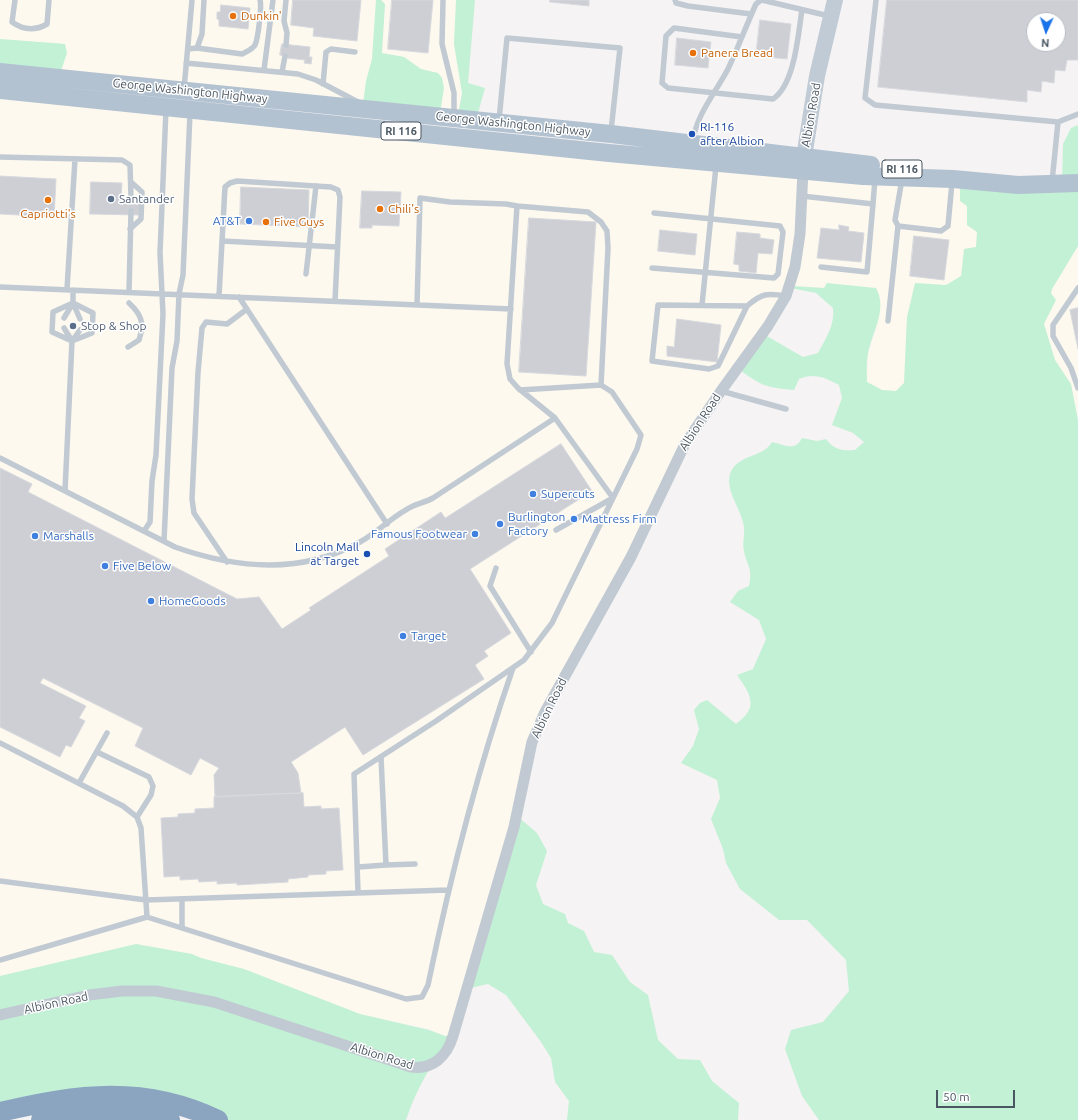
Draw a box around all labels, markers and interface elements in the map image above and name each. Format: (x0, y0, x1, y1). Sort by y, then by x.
place label: Dunkin' (241, 9, 282, 23)
marker: Dunkin' (228, 11, 238, 21)
north arrow (1026, 12, 1066, 52)
text: N (1041, 37, 1050, 49)
place label: Panera Bread (701, 46, 773, 60)
marker: Panera Bread (688, 48, 698, 58)
street label: George Washington Highway (112, 76, 268, 106)
street label: Albion Road (798, 82, 824, 148)
street label: George Washington Highway (435, 109, 591, 139)
place label: RI-116 after Albion (700, 120, 764, 148)
road number: RI 116 (381, 122, 421, 140)
marker: RI-116 after Albion (687, 129, 697, 139)
road number: RI 116 (882, 160, 922, 178)
place label: Santander (119, 192, 174, 206)
marker: Santander (106, 194, 116, 204)
marker: Capriotti's (43, 195, 53, 205)
place label: Chili's (388, 202, 419, 216)
marker: Chili's (375, 204, 385, 214)
place label: Capriotti's (20, 207, 76, 221)
place label: AT&T (213, 214, 241, 228)
place label: Five Guys (274, 215, 324, 229)
marker: AT&T (244, 216, 254, 226)
marker: Five Guys (261, 217, 271, 227)
place label: Stop & Shop (81, 319, 147, 333)
marker: Stop & Shop (68, 321, 78, 331)
street label: Albion Road (676, 391, 724, 453)
place label: Supercuts (541, 487, 595, 501)
marker: Supercuts (528, 489, 538, 499)
place label: Burlington Factory (508, 510, 565, 538)
place label: Mattress Firm (582, 512, 656, 526)
marker: Mattress Firm (569, 514, 579, 524)
marker: Burlington Factory (495, 519, 505, 529)
place label: Famous Footwear (371, 527, 467, 541)
place label: Marshalls (43, 529, 94, 543)
marker: Famous Footwear (470, 529, 480, 539)
marker: Marshalls (30, 531, 40, 541)
place label: Lincoln Mall at Target (295, 540, 359, 568)
marker: Lincoln Mall at Target (362, 549, 372, 559)
place label: Five Below (113, 559, 171, 573)
marker: Five Below (100, 561, 110, 571)
place label: HomeGoods (159, 594, 226, 608)
marker: HomeGoods (146, 596, 156, 606)
place label: Target (411, 629, 446, 643)
marker: Target (398, 631, 408, 641)
street label: Albion Road (528, 676, 570, 740)
street label: Albion Road (23, 989, 89, 1017)
street label: Albion Road (349, 1040, 415, 1072)
scale bar (938, 1082, 1017, 1108)
text: 50 m (943, 1090, 970, 1103)

